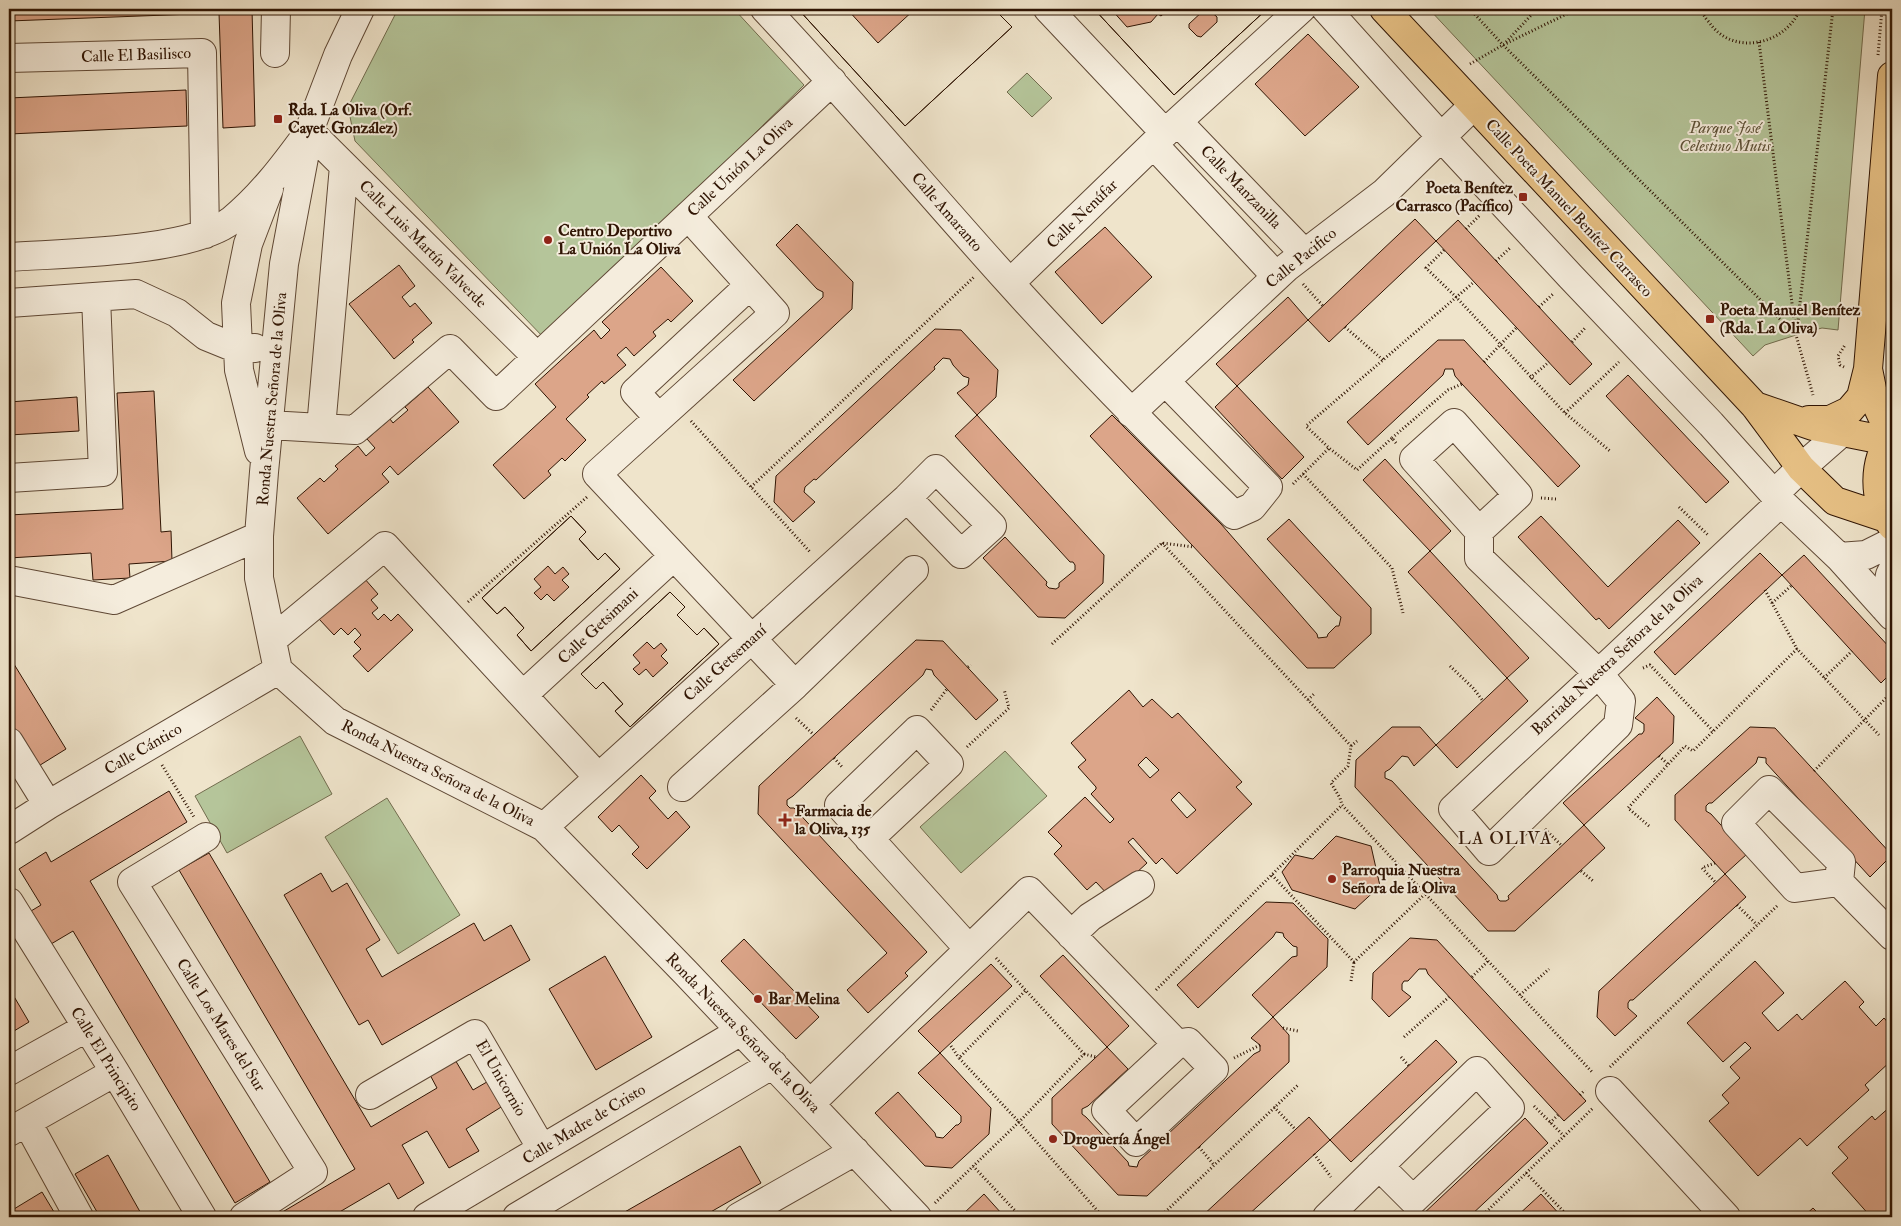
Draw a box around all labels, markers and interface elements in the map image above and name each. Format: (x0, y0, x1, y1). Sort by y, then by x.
street label: Calle El Basilisco (81, 43, 192, 67)
place label: Rda. La Oliva (Orf. Cayet. González) (288, 100, 412, 139)
marker: Rda. La Oliva (Orf. Cayet. González) (272, 113, 284, 125)
street label: Calle Unión La Oliva (683, 113, 797, 221)
street label: Calle Poeta Manuel Benítez Carrasco (1481, 115, 1657, 301)
park label: Parque José Celestino Mutis (1679, 118, 1771, 156)
street label: Calle Manzanilla (1196, 141, 1286, 233)
street label: Calle Amaranto (907, 168, 987, 256)
street label: Calle Nenúfar (1042, 175, 1122, 253)
street label: Calle Luis Martín Valverde (355, 176, 491, 312)
place label: Poeta Benítez Carrasco (Pacífico) (1395, 178, 1513, 216)
marker: Poeta Benítez Carrasco (Pacífico) (1517, 191, 1529, 203)
place label: Centro Deportivo La Unión La Oliva (558, 221, 681, 259)
street label: Calle Pacifico (1261, 223, 1341, 293)
marker: Centro Deportivo La Unión La Oliva (542, 234, 554, 246)
street label: Ronda Nuestra Señora de la Oliva (253, 291, 291, 507)
place label: Poeta Manuel Benítez (Rda. La Oliva) (1720, 300, 1860, 338)
marker: Poeta Manuel Benítez (Rda. La Oliva) (1704, 313, 1716, 325)
street label: Barriada Nuestra Señora de la Oliva (1527, 570, 1707, 740)
street label: Calle Getsimani (554, 584, 642, 668)
street label: Calle Getsemaní (679, 619, 772, 706)
street label: Ronda Nuestra Señora de la Oliva (338, 715, 538, 831)
street label: Calle Cántico (101, 719, 186, 779)
place label: Farmacia de la Oliva, 135 (794, 801, 872, 839)
marker: Farmacia de la Oliva, 135 (779, 814, 791, 826)
district label: LA OLIVA (1458, 827, 1552, 850)
place label: Parroquia Nuestra Señora de la Oliva (1342, 860, 1461, 898)
marker: Parroquia Nuestra Señora de la Oliva (1326, 873, 1338, 885)
street label: Ronda Nuestra Señora de la Oliva (661, 949, 825, 1117)
street label: Calle Los Mares del Sur (172, 955, 270, 1095)
place label: Bar Melina (768, 989, 840, 1009)
marker: Bar Melina (752, 993, 764, 1005)
street label: Calle El Principito (65, 1003, 146, 1115)
street label: El Unicornio (471, 1036, 531, 1120)
street label: Calle Madre de Cristo (519, 1079, 650, 1169)
place label: Droguería Ángel (1063, 1128, 1171, 1150)
marker: Droguería Ángel (1047, 1133, 1059, 1145)

